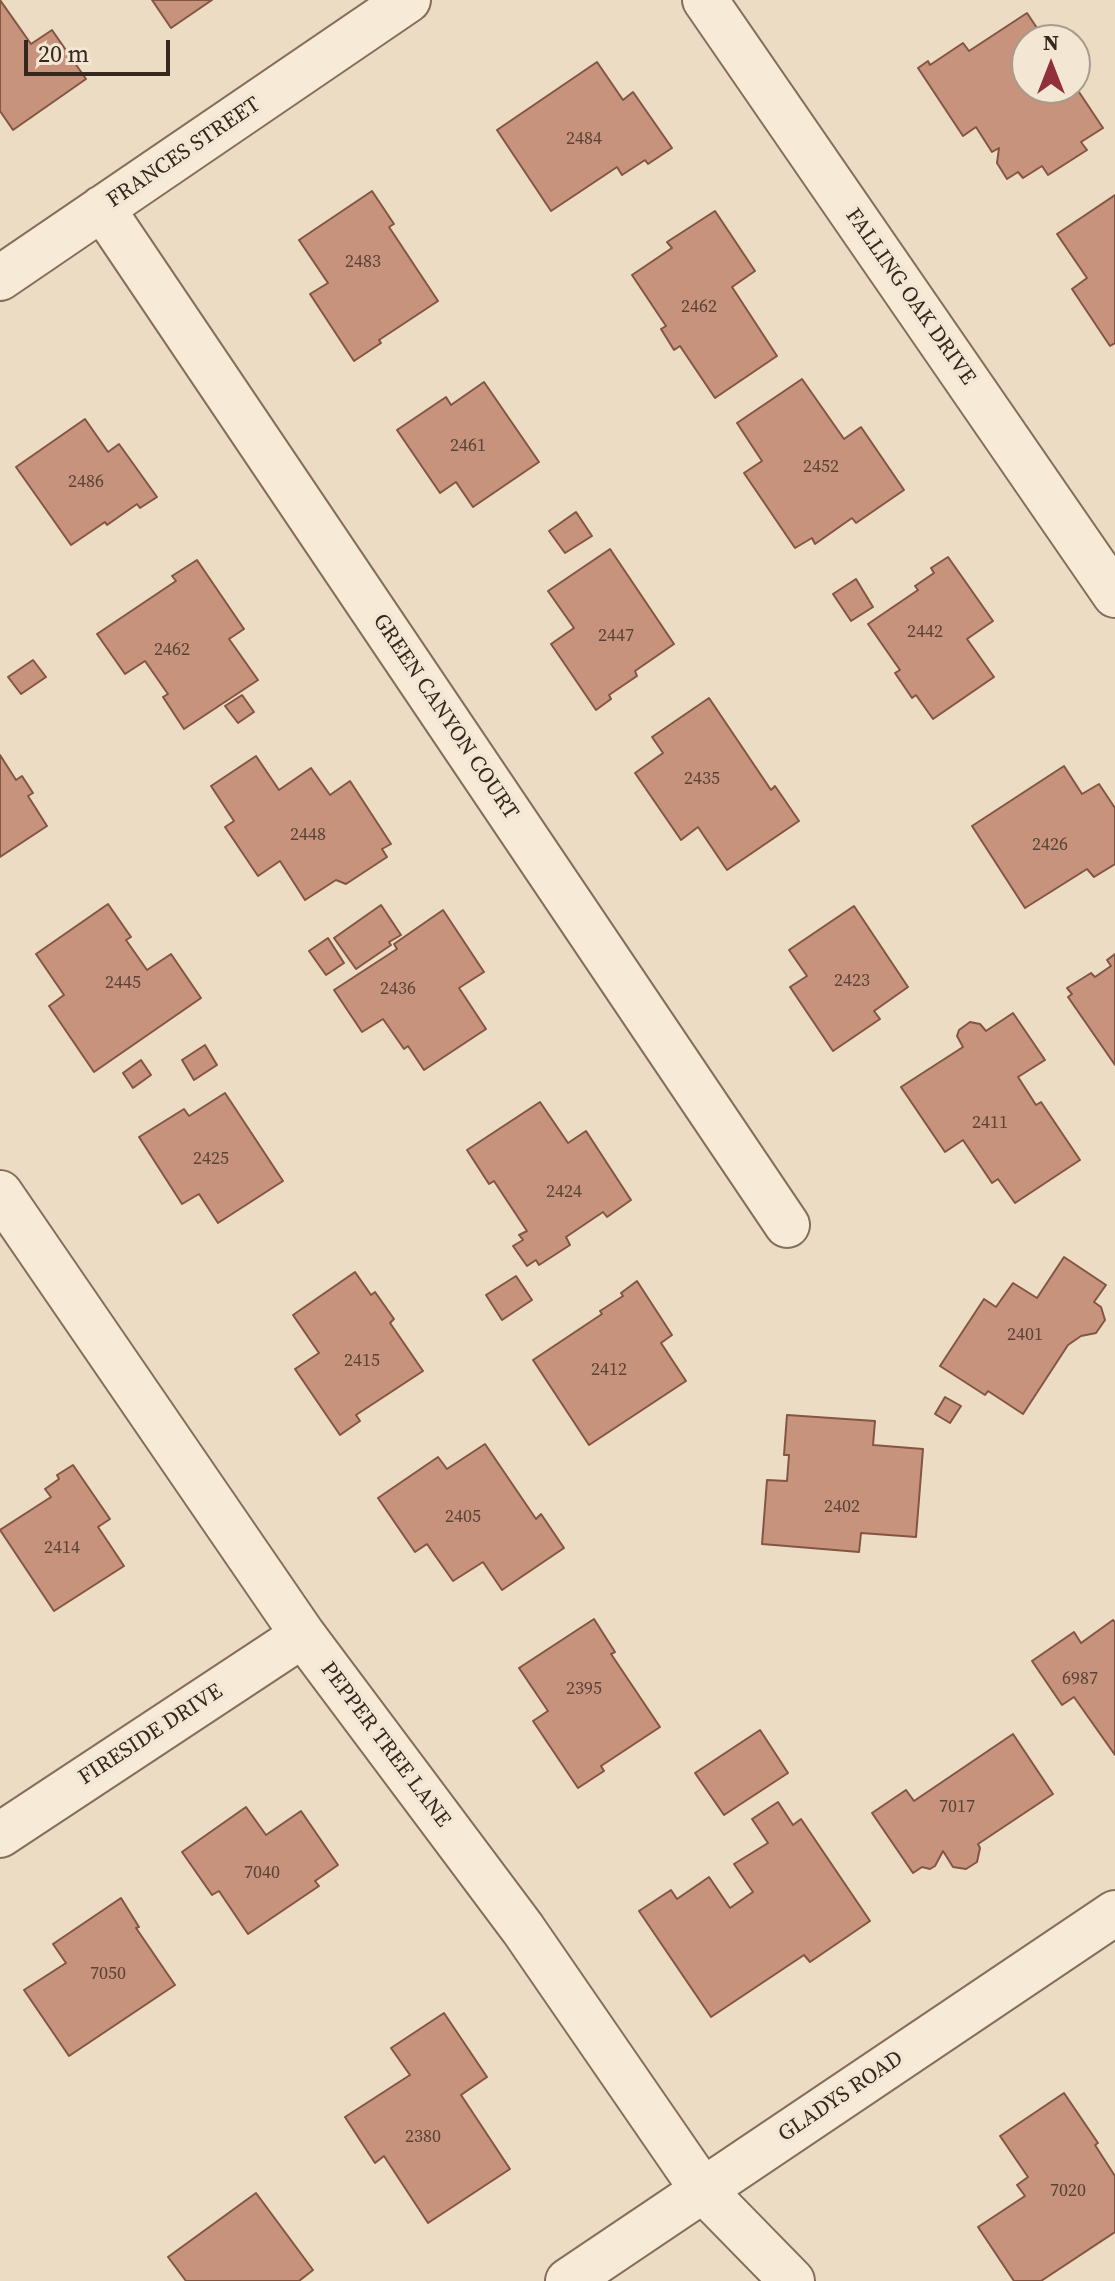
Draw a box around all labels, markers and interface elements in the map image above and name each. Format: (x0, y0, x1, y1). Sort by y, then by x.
scale bar (28, 24, 174, 74)
north arrow (1011, 24, 1091, 104)
text: N (1043, 27, 1059, 57)
text: 20 m (38, 37, 89, 70)
street label: FRANCES STREET (102, 92, 266, 214)
house number: 2484 (566, 128, 602, 150)
street label: FALLING OAK DRIVE (839, 204, 981, 390)
house number: 2483 (345, 251, 381, 273)
house number: 2462 (681, 296, 717, 318)
house number: 2461 (450, 435, 486, 457)
house number: 2452 (803, 456, 839, 478)
house number: 2486 (68, 471, 104, 493)
street label: GREEN CANYON COURT (366, 609, 524, 825)
house number: 2442 (907, 621, 943, 643)
house number: 2447 (598, 625, 634, 647)
house number: 2462 (154, 639, 190, 661)
house number: 2435 (684, 768, 720, 790)
house number: 2448 (290, 824, 326, 846)
house number: 2426 (1032, 834, 1068, 856)
house number: 2423 (834, 970, 870, 992)
house number: 2445 (105, 972, 141, 994)
house number: 2436 (380, 978, 416, 1000)
house number: 2411 (972, 1112, 1008, 1134)
house number: 2425 (193, 1148, 229, 1170)
house number: 2424 (546, 1181, 582, 1203)
house number: 2401 (1007, 1324, 1043, 1346)
house number: 2415 (344, 1350, 380, 1372)
house number: 2412 (591, 1359, 627, 1381)
house number: 2402 (824, 1496, 860, 1518)
house number: 2405 (445, 1506, 481, 1528)
house number: 2414 (44, 1537, 80, 1559)
street label: PEPPER TREE LANE (314, 1657, 456, 1833)
house number: 6987 (1062, 1668, 1098, 1690)
house number: 2395 (566, 1678, 602, 1700)
street label: FIRESIDE DRIVE (74, 1679, 228, 1791)
house number: 7017 (939, 1796, 975, 1818)
house number: 7040 (244, 1862, 280, 1884)
house number: 7050 (90, 1963, 126, 1985)
street label: GLADYS ROAD (774, 2046, 908, 2148)
house number: 2380 (405, 2126, 441, 2148)
house number: 7020 (1050, 2180, 1086, 2202)

